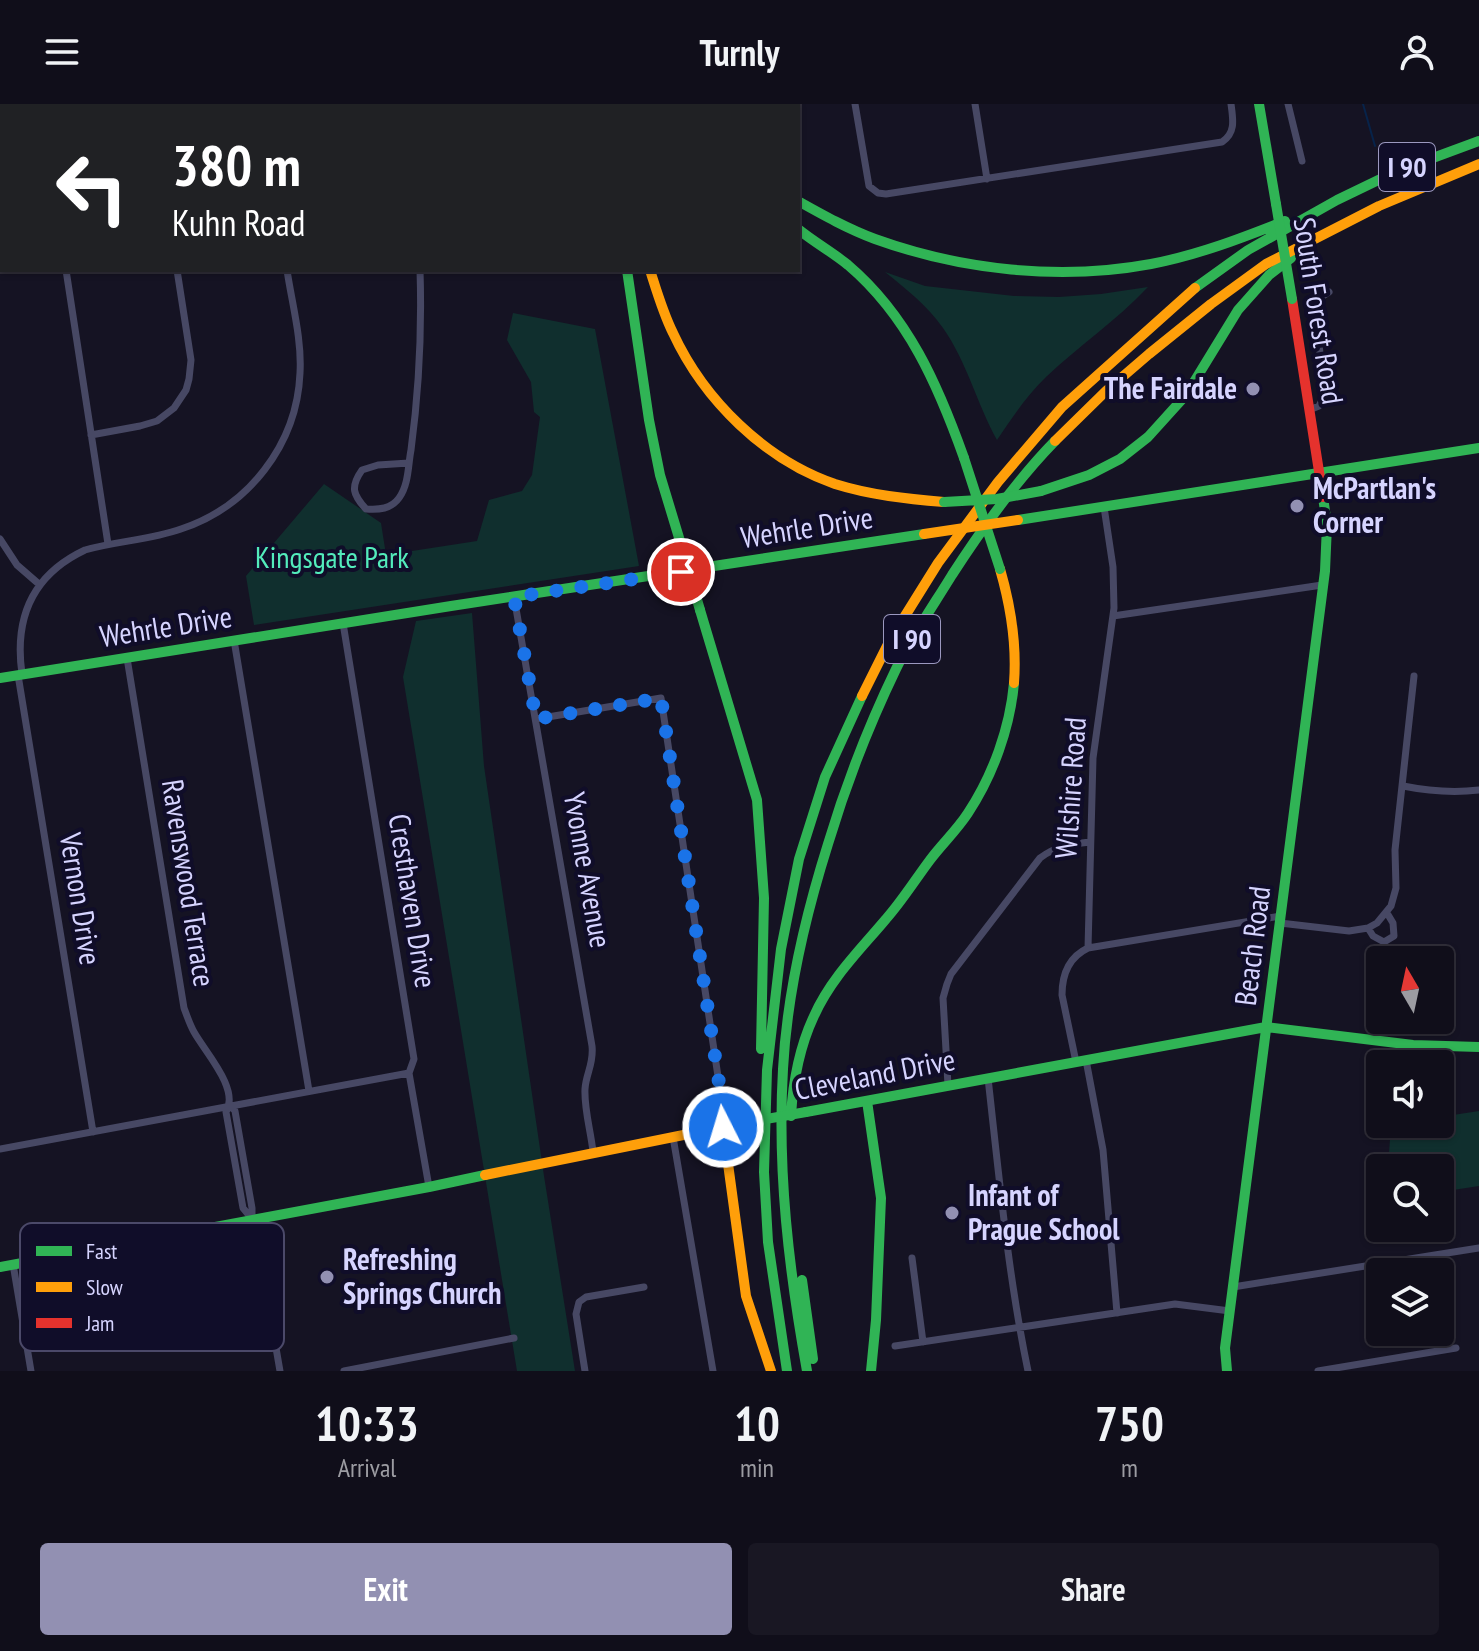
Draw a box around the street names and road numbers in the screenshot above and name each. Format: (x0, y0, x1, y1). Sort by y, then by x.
road number: I 90 (1379, 143, 1435, 191)
street label: South Forest Road (1285, 215, 1353, 407)
street label: Wehrle Drive (738, 497, 876, 556)
street label: Wehrle Drive (97, 596, 235, 655)
road number: I 90 (884, 615, 940, 663)
street label: Wilshire Road (1045, 716, 1094, 860)
street label: Ravenswood Terrace (154, 776, 225, 989)
street label: Yvonne Avenue (556, 789, 621, 951)
street label: Cresthaven Drive (380, 811, 446, 991)
street label: Vernon Drive (52, 829, 111, 968)
street label: Beach Road (1225, 884, 1278, 1008)
street label: Cleveland Drive (791, 1039, 958, 1108)

